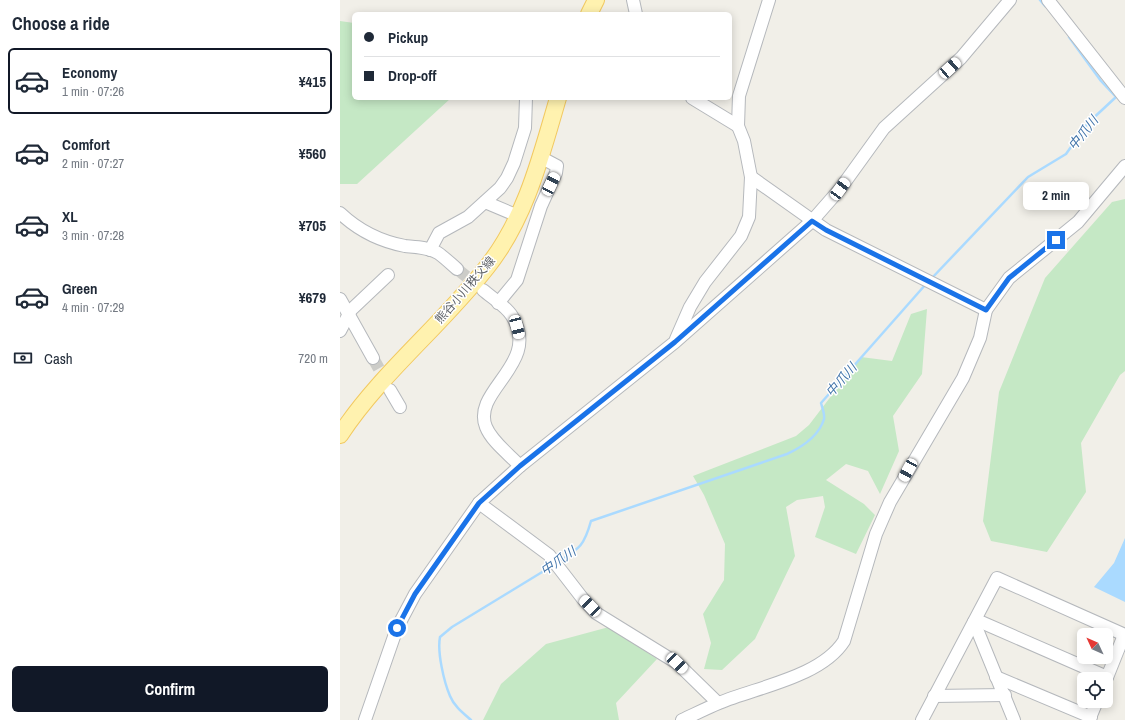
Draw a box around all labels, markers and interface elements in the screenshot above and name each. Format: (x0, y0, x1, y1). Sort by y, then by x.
text: Choose a ride (12, 11, 110, 36)
text: Pickup (388, 27, 428, 48)
car (937, 56, 963, 80)
text: Economy (62, 62, 117, 83)
icon: car (14, 63, 50, 99)
text: Drop-off (388, 65, 437, 86)
text: ¥415 (299, 71, 326, 92)
text: 1 min · 07:26 (62, 83, 124, 100)
water label: 中爪川 (1064, 111, 1103, 154)
text: Comfort (62, 134, 110, 155)
icon: car (14, 135, 50, 171)
text: ¥560 (299, 143, 326, 164)
text: 2 min · 07:27 (62, 155, 124, 172)
car (540, 171, 562, 197)
car (828, 176, 852, 202)
callout: 2 min (1023, 182, 1089, 210)
text: 2 min (1042, 187, 1070, 204)
text: XL (62, 206, 78, 227)
icon: car (14, 207, 50, 243)
text: ¥705 (299, 215, 326, 236)
text: 3 min · 07:28 (62, 227, 124, 244)
route end (1047, 231, 1065, 249)
street label: 熊谷小川秩父線 (431, 253, 499, 327)
text: Green (62, 278, 98, 299)
icon: car (14, 279, 50, 315)
text: ¥679 (299, 287, 326, 308)
text: 4 min · 07:29 (62, 299, 124, 316)
car (508, 314, 526, 340)
icon: cash (12, 347, 34, 369)
text: Cash (44, 348, 73, 369)
text: 720 m (298, 350, 328, 367)
water label: 中爪川 (822, 358, 862, 400)
car (897, 457, 919, 483)
water label: 中爪川 (537, 542, 581, 579)
car (577, 593, 603, 619)
route start (388, 619, 406, 637)
north arrow (1077, 628, 1113, 664)
map controls (1077, 628, 1113, 708)
car (664, 650, 690, 676)
button: Confirm (12, 666, 328, 712)
button: locate (1077, 672, 1113, 708)

